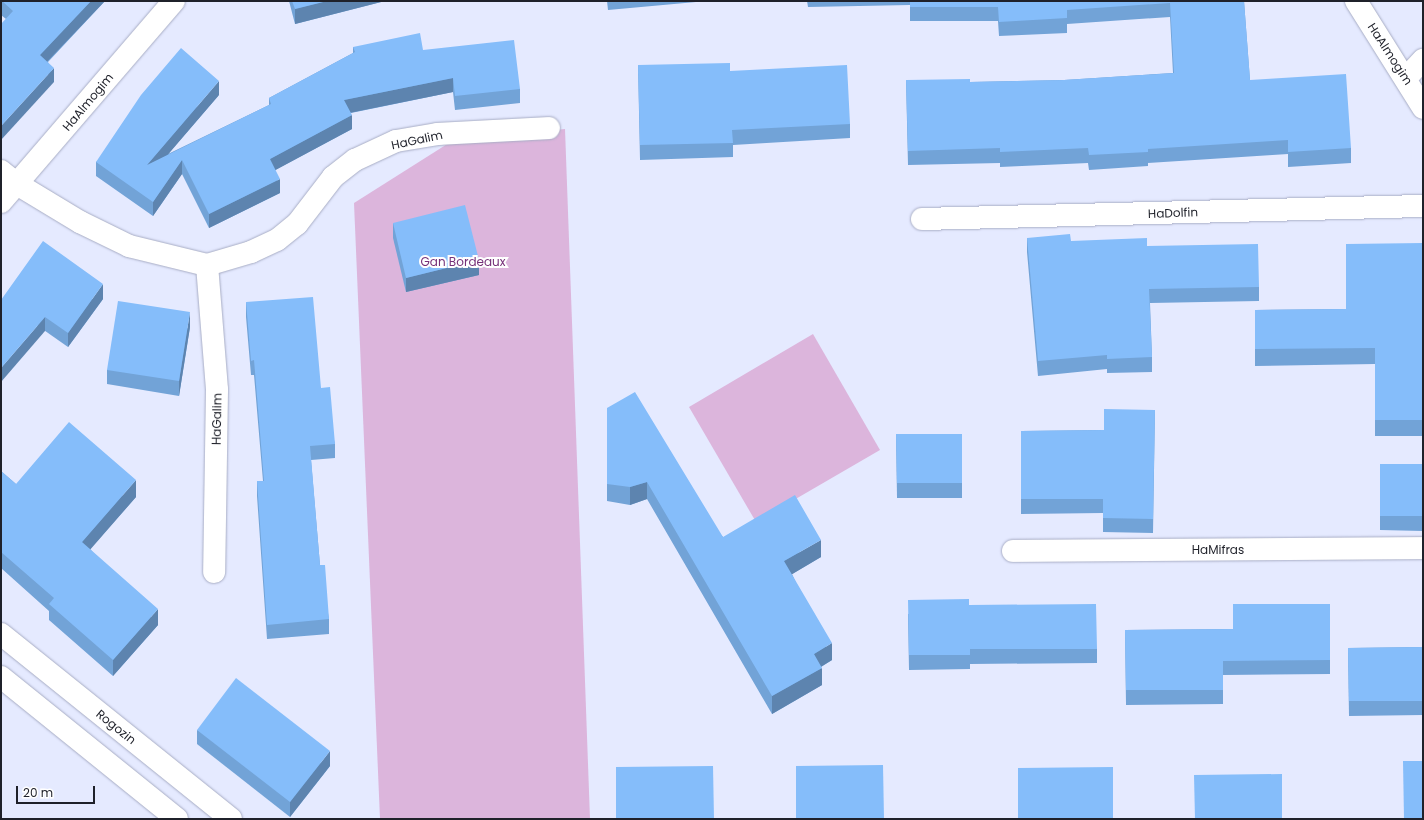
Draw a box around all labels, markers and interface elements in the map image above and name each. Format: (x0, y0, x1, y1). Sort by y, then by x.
street label: HaAlmogim (1365, 20, 1415, 88)
street label: HaAlmogim (60, 70, 116, 134)
street label: HaGalim (390, 128, 444, 152)
street label: HaDolfin (1148, 205, 1198, 221)
park label: Gan Bordeaux (421, 255, 505, 269)
street label: HaGalim (209, 393, 225, 445)
street label: HaMifras (1192, 543, 1244, 557)
street label: Rogozin (93, 707, 139, 747)
scale bar (18, 778, 97, 804)
text: 20 m (23, 784, 53, 801)

